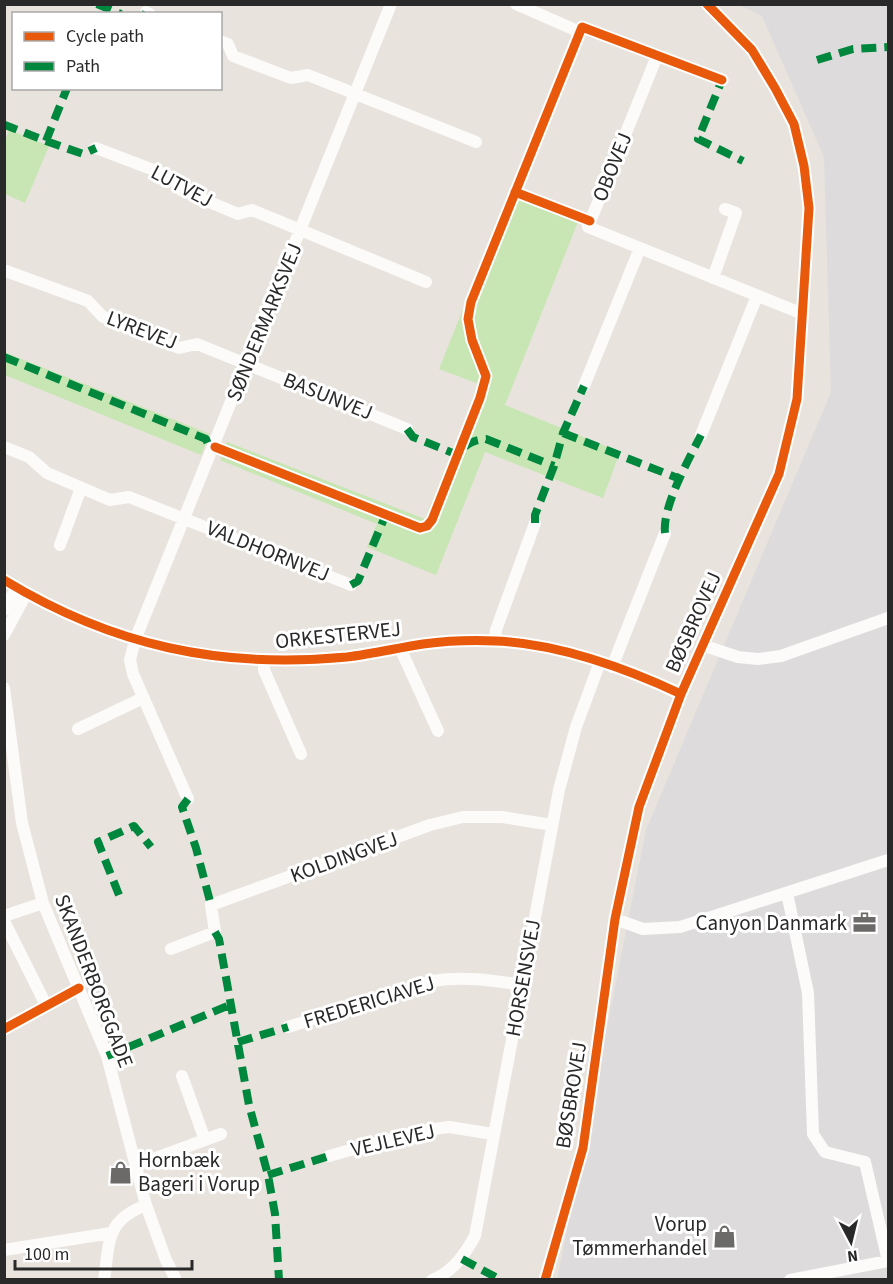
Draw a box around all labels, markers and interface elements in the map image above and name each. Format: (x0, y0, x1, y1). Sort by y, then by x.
legend (12, 12, 222, 90)
text: Cycle path (66, 24, 144, 49)
text: Path (66, 54, 100, 79)
street label: OBOVEJ (585, 128, 639, 206)
street label: LUTVEJ (146, 157, 218, 215)
street label: SØNDERMARKSVEJ (219, 238, 309, 406)
street label: LYREVEJ (102, 303, 182, 357)
street label: BASUNVEJ (279, 364, 377, 428)
street label: VALDHORNVEJ (202, 513, 334, 589)
street label: BØSBROVEJ (657, 567, 729, 677)
street label: ORKESTERVEJ (274, 613, 402, 657)
street label: KOLDINGVEJ (286, 824, 402, 890)
street label: SKANDERBORGGADE (47, 890, 141, 1072)
place label: Canyon Danmark (695, 908, 848, 938)
office icon: Canyon Danmark (852, 910, 878, 936)
street label: HORSENSVEJ (498, 917, 548, 1039)
street label: FREDERICIAVEJ (300, 968, 438, 1036)
street label: BØSBROVEJ (548, 1040, 594, 1150)
street label: VEJLEVEJ (348, 1116, 438, 1164)
place label: Hornbæk Bageri i Vorup (138, 1145, 260, 1199)
shop icon: Hornbæk Bageri i Vorup (107, 1159, 133, 1185)
place label: Vorup Tømmerhandel (572, 1209, 707, 1263)
north arrow (821, 1212, 881, 1272)
shop icon: Vorup Tømmerhandel (712, 1223, 738, 1249)
scale bar (15, 1233, 192, 1271)
text: 100 m (24, 1242, 69, 1267)
text: N (846, 1244, 859, 1267)

